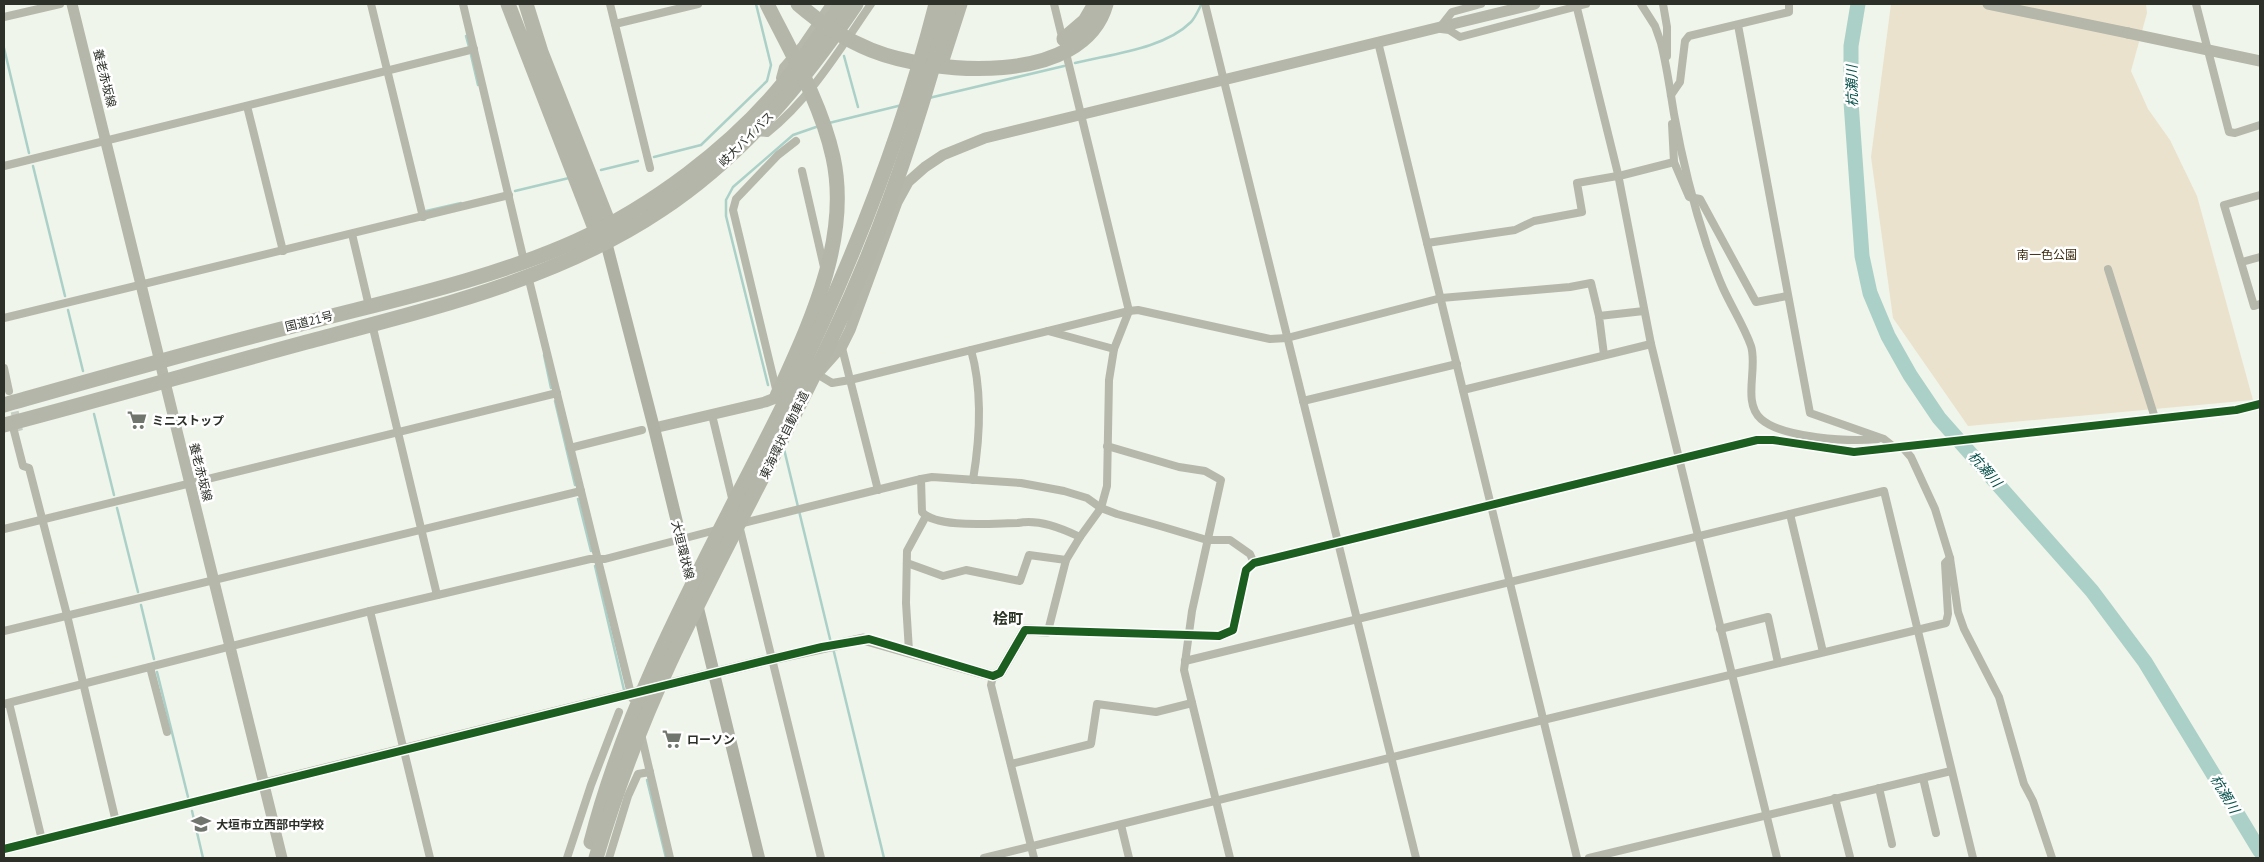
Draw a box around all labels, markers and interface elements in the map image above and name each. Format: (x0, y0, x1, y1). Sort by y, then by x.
street label: 養老赤坂線 (90, 47, 120, 109)
water label: 杭瀬川 (1843, 63, 1861, 107)
street label: 岐大バイパス (715, 108, 777, 170)
park label: 南一色公園 (2017, 247, 2077, 262)
street label: 国道21号 (283, 308, 335, 334)
street label: 東海環状自動車道 (756, 389, 812, 481)
supermarket icon: ミニストップ (126, 409, 148, 431)
place label: ミニストップ (152, 413, 224, 428)
street label: 養老赤坂線 (186, 441, 216, 503)
water label: 杭瀬川 (1964, 447, 2007, 492)
street label: 大垣環状線 (668, 519, 698, 581)
district label: 桧町 (993, 609, 1023, 628)
supermarket icon: ローソン (661, 728, 683, 750)
place label: ローソン (687, 732, 735, 747)
water label: 杭瀬川 (2206, 771, 2245, 818)
school or university icon: 大垣市立西部中学校 (190, 813, 212, 835)
place label: 大垣市立西部中学校 (216, 817, 324, 832)

